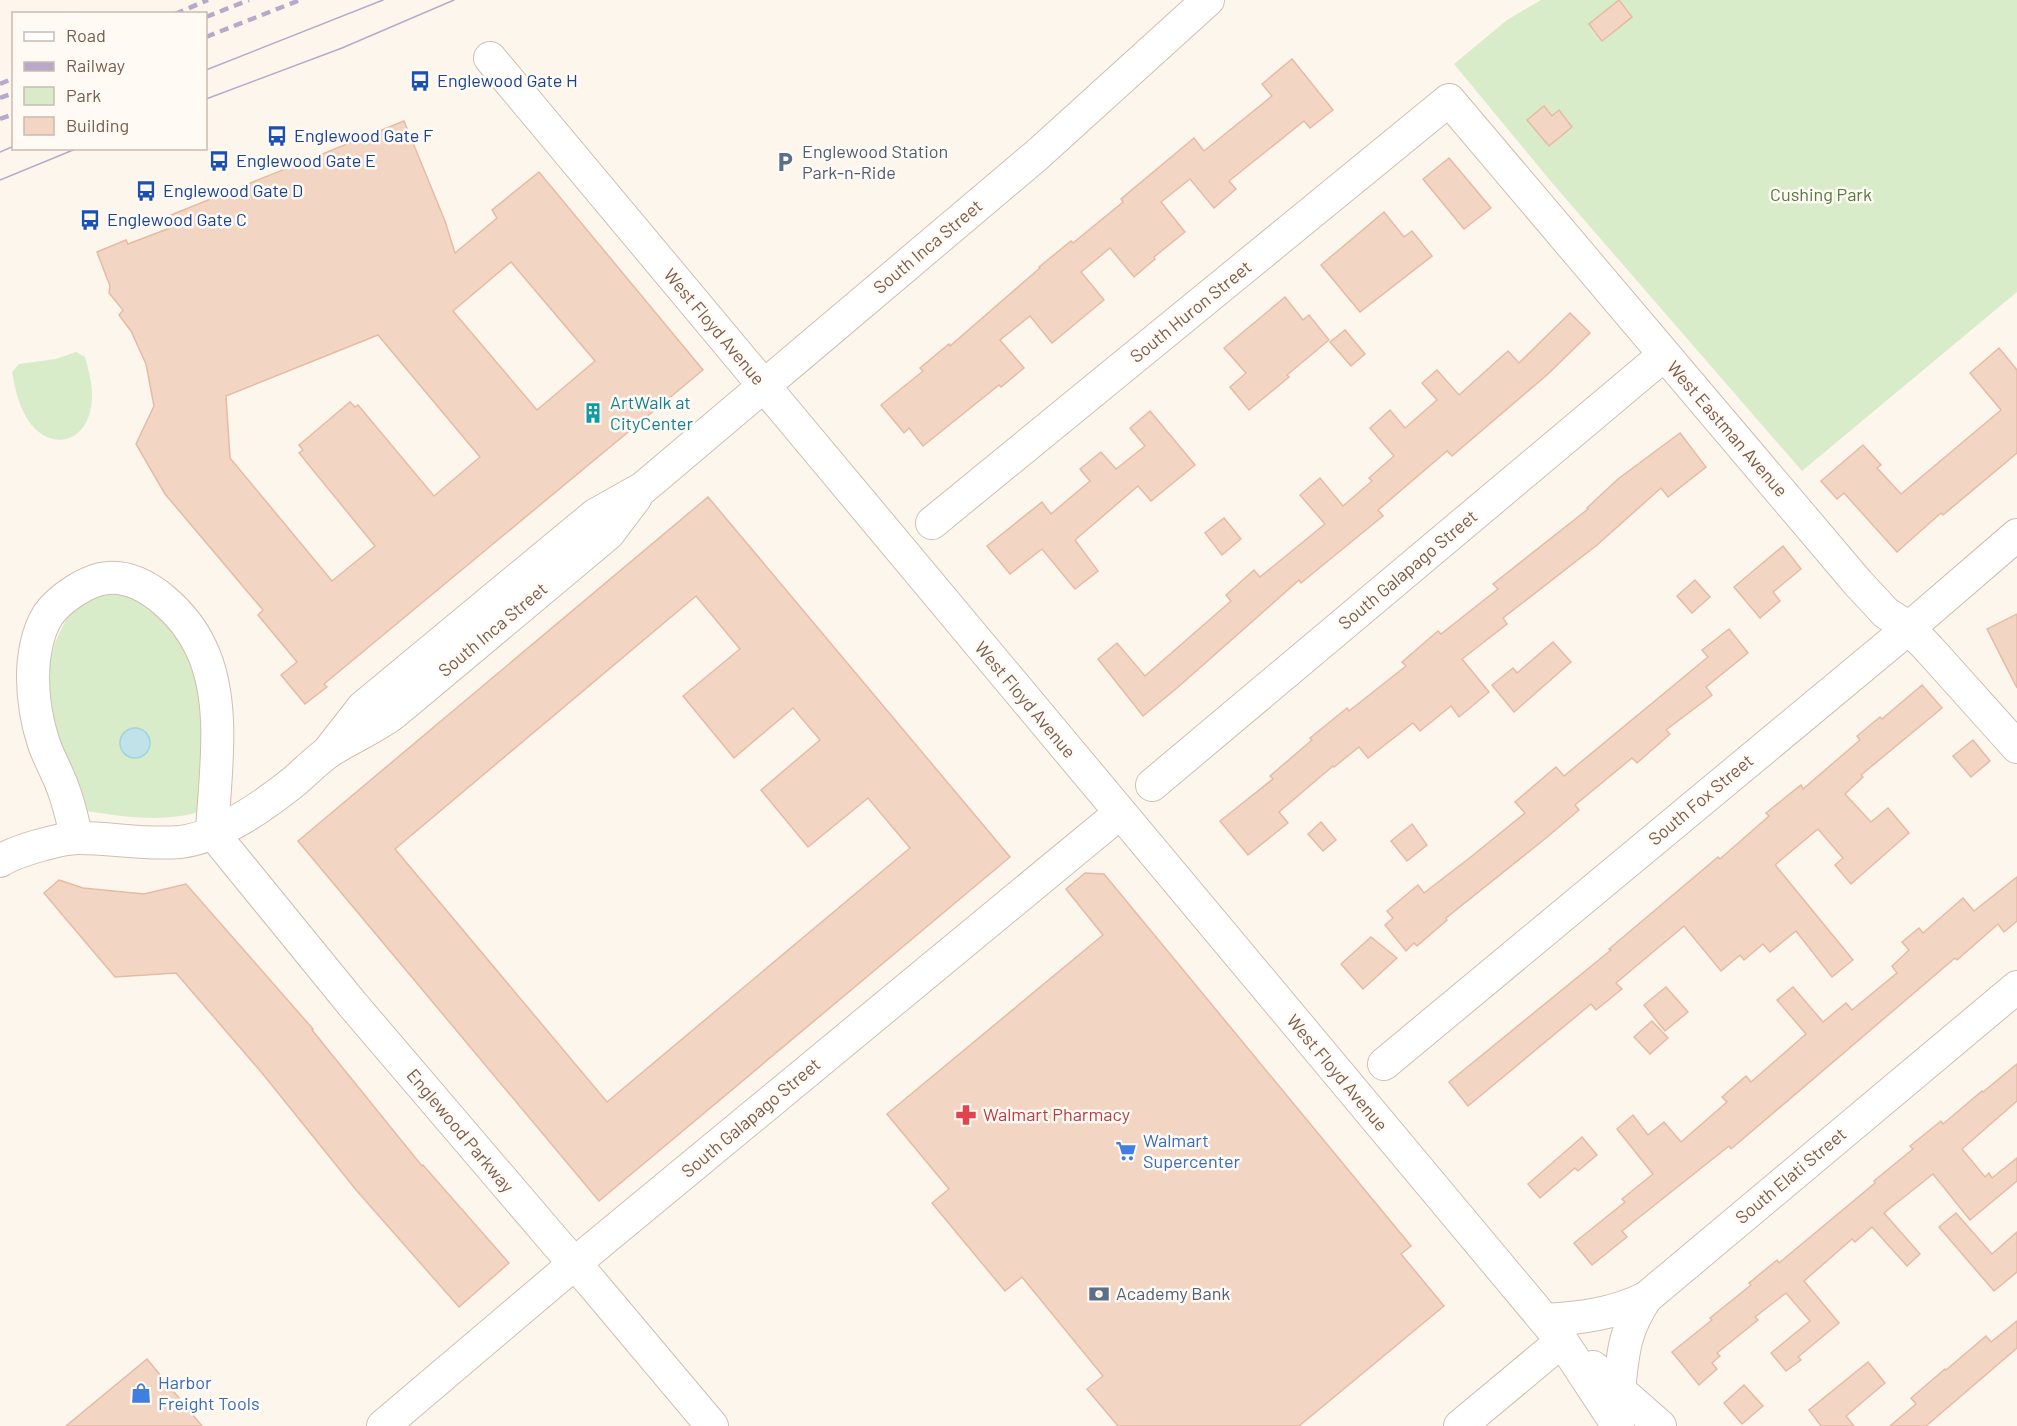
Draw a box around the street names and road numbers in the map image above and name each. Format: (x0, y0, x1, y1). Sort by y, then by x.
street label: South Inca Street (868, 194, 986, 298)
street label: South Huron Street (1125, 255, 1256, 367)
street label: West Floyd Avenue (660, 264, 770, 389)
street label: West Eastman Avenue (1663, 356, 1793, 501)
street label: South Galapago Street (1333, 505, 1481, 634)
street label: South Inca Street (433, 577, 551, 681)
street label: West Floyd Avenue (971, 637, 1081, 762)
street label: South Fox Street (1643, 749, 1757, 850)
street label: West Floyd Avenue (1283, 1010, 1393, 1135)
street label: South Galapago Street (676, 1053, 824, 1182)
street label: Englewood Parkway (403, 1064, 519, 1197)
street label: South Elati Street (1730, 1122, 1850, 1228)

